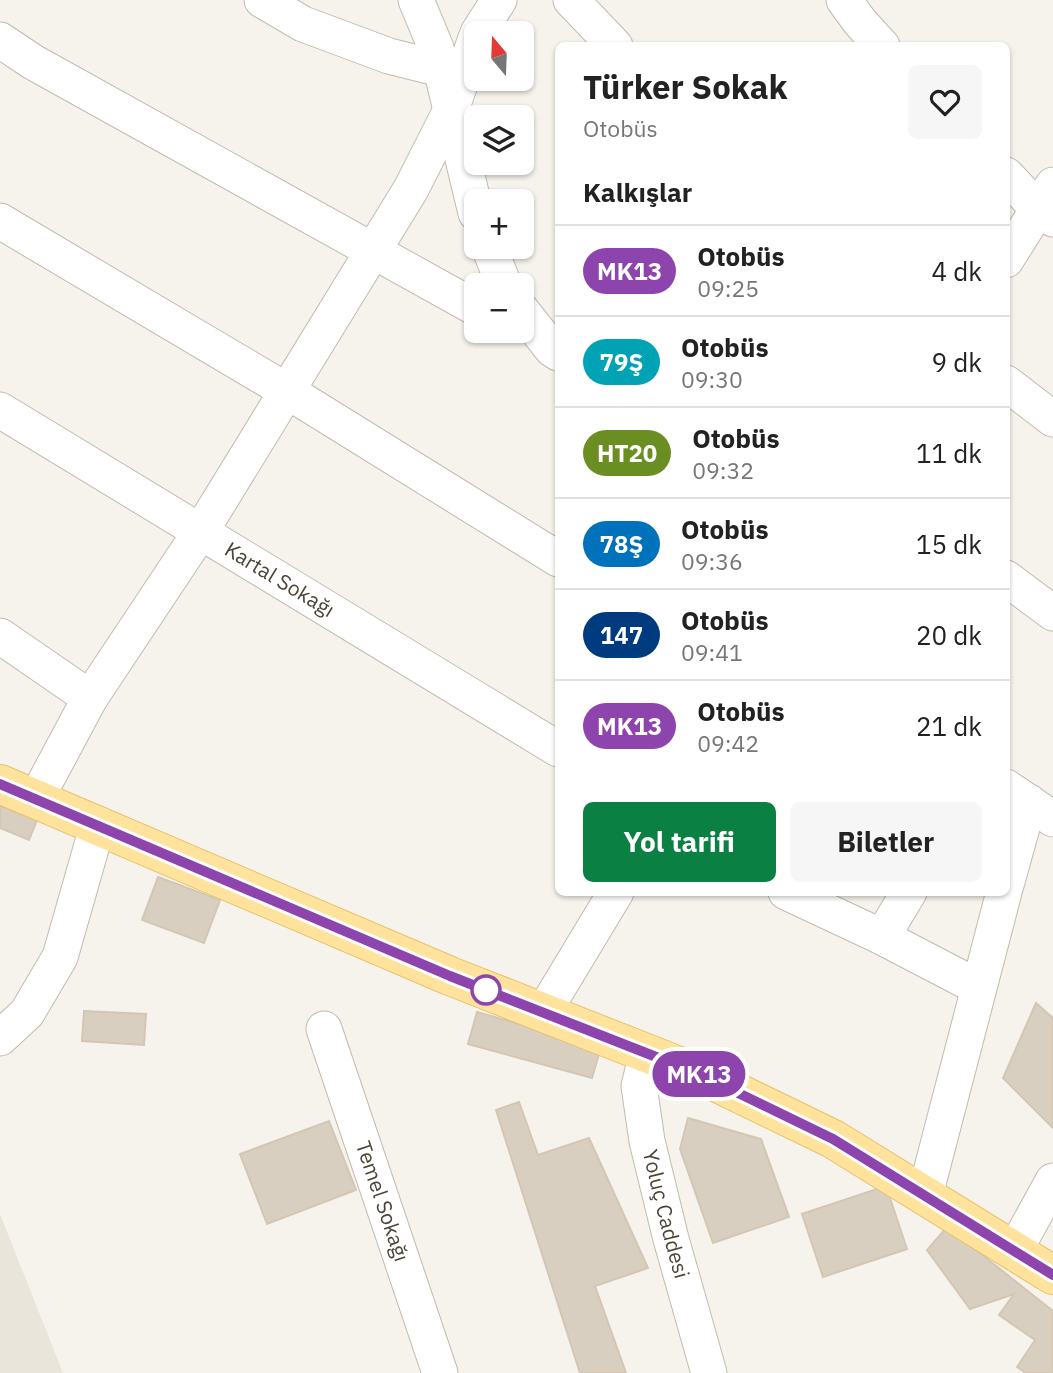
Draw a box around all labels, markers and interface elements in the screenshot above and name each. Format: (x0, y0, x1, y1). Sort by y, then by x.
north arrow (464, 21, 534, 91)
map controls (464, 21, 534, 343)
text: Türker Sokak (583, 65, 788, 108)
button: heart (908, 65, 982, 139)
button: layers (464, 105, 534, 175)
text: Otobüs (583, 113, 658, 143)
text: Kalkışlar (583, 175, 692, 209)
button: + (464, 189, 534, 259)
text: Otobüs (697, 239, 785, 273)
text: 4 dk (931, 254, 982, 288)
text: MK13 (597, 255, 662, 287)
button: − (464, 273, 534, 343)
text: 09:25 (697, 273, 759, 303)
text: Otobüs (681, 330, 769, 364)
text: 9 dk (931, 345, 982, 379)
text: 79Ş (600, 346, 643, 378)
text: 09:30 (681, 364, 743, 394)
text: Otobüs (692, 421, 780, 455)
text: 11 dk (916, 436, 982, 470)
text: HT20 (597, 437, 657, 469)
text: 09:32 (692, 455, 754, 485)
text: Otobüs (681, 512, 769, 546)
text: 15 dk (916, 527, 982, 561)
text: 78Ş (600, 528, 643, 560)
street label: Kartal Sokağı (220, 535, 340, 623)
text: 09:36 (681, 546, 743, 576)
text: Otobüs (681, 603, 769, 637)
text: 20 dk (916, 618, 982, 652)
text: 147 (600, 619, 643, 651)
text: 09:41 (681, 637, 743, 667)
text: Otobüs (697, 694, 785, 728)
text: 21 dk (916, 709, 982, 743)
text: MK13 (597, 710, 662, 742)
text: 09:42 (697, 728, 759, 758)
button: Yol tarifi (583, 802, 776, 882)
button: Biletler (790, 802, 982, 882)
unlabelled marker (471, 975, 501, 1005)
line badge: MK13 (650, 1051, 748, 1097)
text: MK13 (666, 1058, 732, 1090)
street label: Temel Sokağı (350, 1137, 416, 1265)
street label: Yoluç Caddesi (637, 1147, 696, 1282)

